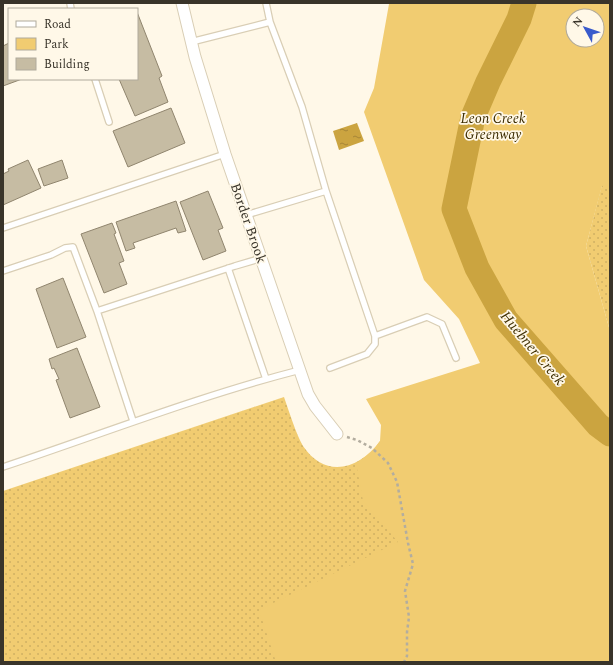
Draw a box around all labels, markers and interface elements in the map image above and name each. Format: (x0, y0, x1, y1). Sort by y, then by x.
legend (8, 8, 138, 80)
north arrow (565, 8, 605, 48)
text: N (568, 13, 587, 31)
text: Road (44, 15, 71, 34)
text: Park (44, 35, 69, 54)
text: Building (44, 55, 90, 74)
park label: Leon Creek Greenway (460, 108, 526, 145)
street label: Border Brook (225, 180, 272, 266)
water label: Huebner Creek (494, 306, 571, 391)

